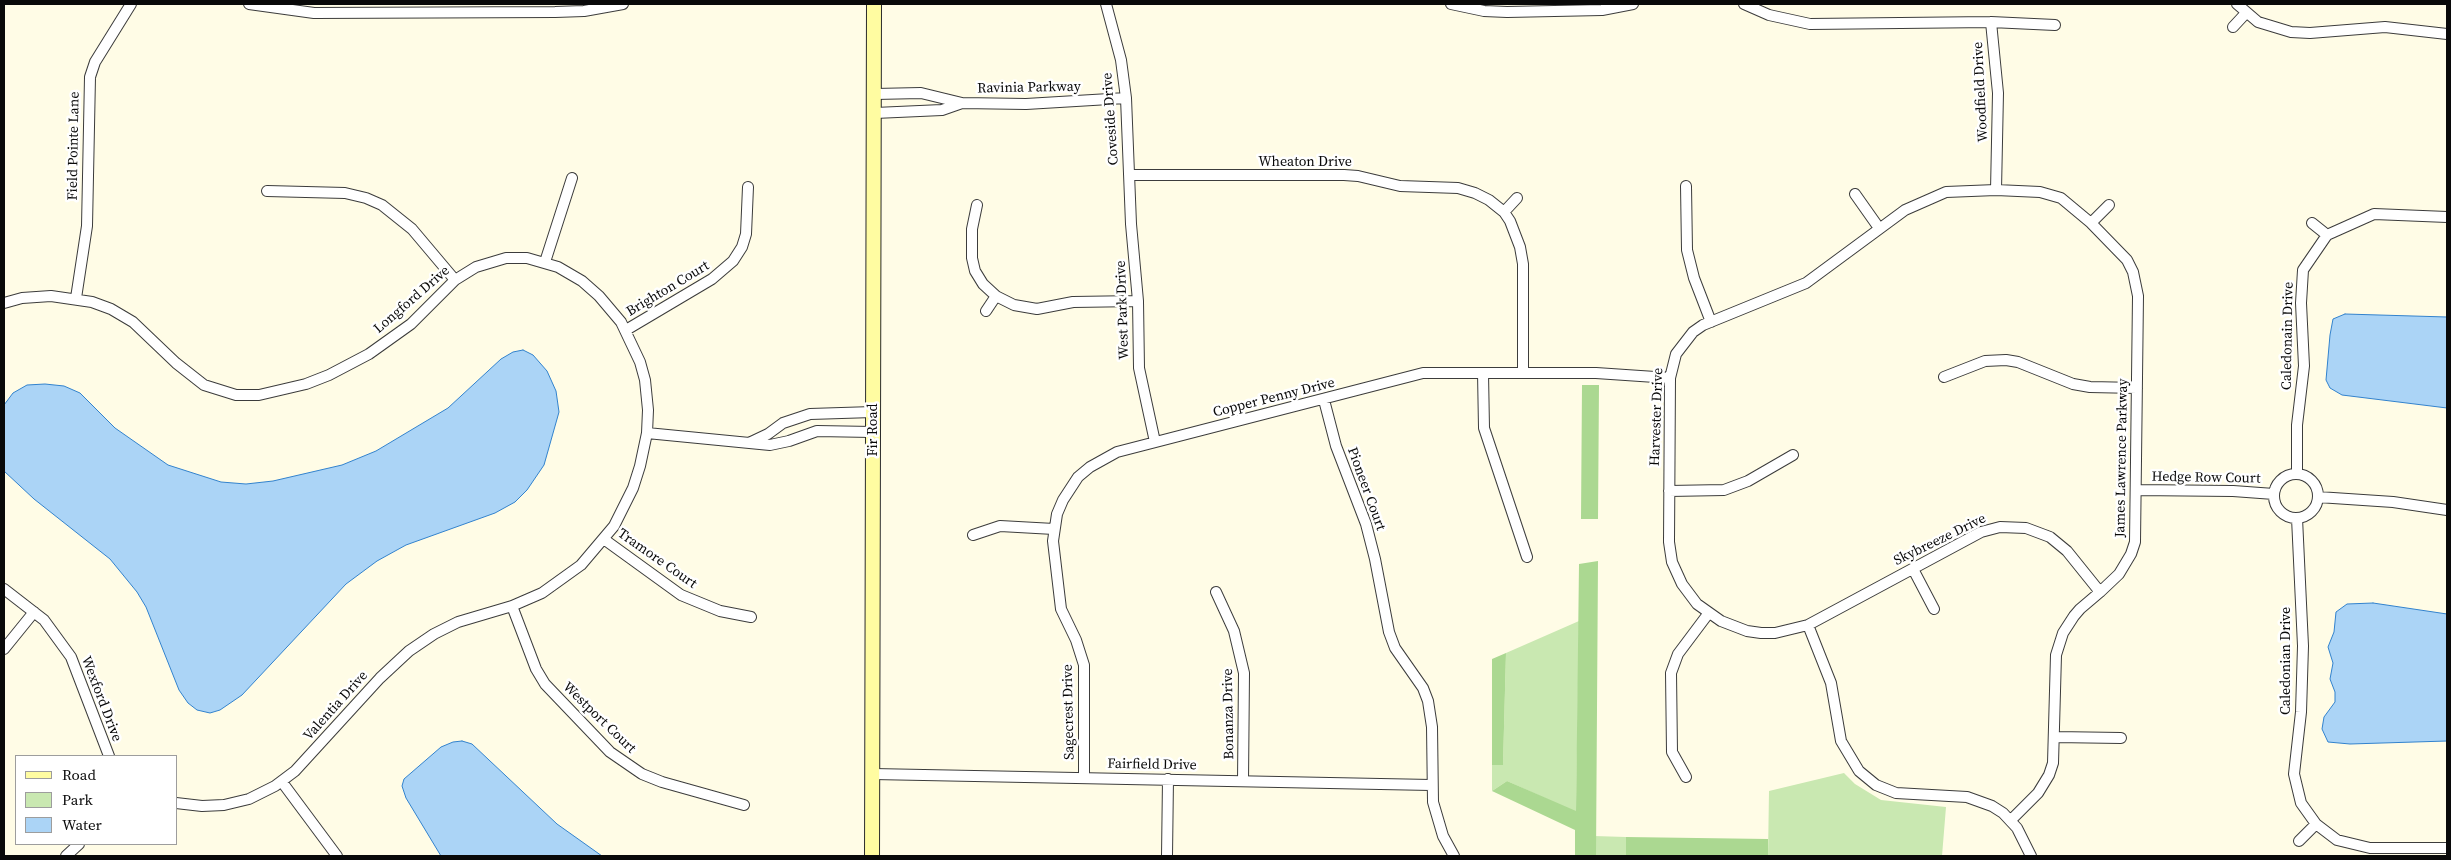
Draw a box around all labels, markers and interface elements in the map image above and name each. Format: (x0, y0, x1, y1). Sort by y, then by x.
street label: Woodfield Drive (1970, 41, 1992, 143)
street label: Coveside Drive (1099, 72, 1123, 166)
street label: Ravinia Parkway (977, 79, 1081, 97)
street label: Field Pointe Lane (65, 92, 83, 200)
street label: Wheaton Drive (1258, 154, 1352, 170)
street label: Brighton Court (624, 258, 712, 320)
street label: West Park Drive (1113, 260, 1133, 360)
street label: Longford Drive (371, 263, 453, 337)
street label: Caledonain Drive (2279, 282, 2297, 390)
street label: Harvester Drive (1647, 367, 1667, 467)
street label: Copper Penny Drive (1211, 375, 1337, 421)
street label: James Lawrence Parkway (2112, 378, 2132, 538)
street label: Fir Road (865, 403, 881, 457)
street label: Pioneer Court (1343, 445, 1389, 533)
street label: Hedge Row Court (2151, 469, 2261, 487)
street label: Skybreeze Drive (1891, 510, 1989, 570)
street label: Tramore Court (614, 526, 700, 592)
street label: Caledonian Drive (2278, 607, 2294, 715)
street label: Wexford Drive (77, 654, 125, 744)
street label: Sagecrest Drive (1060, 664, 1078, 760)
street label: Valentia Drive (300, 668, 372, 744)
street label: Bonanza Drive (1220, 668, 1238, 760)
street label: Westport Court (559, 679, 639, 757)
legend (15, 755, 178, 845)
street label: Fairfield Drive (1107, 756, 1197, 774)
text: Road (62, 764, 96, 785)
text: Park (62, 789, 93, 810)
text: Water (62, 814, 102, 835)

